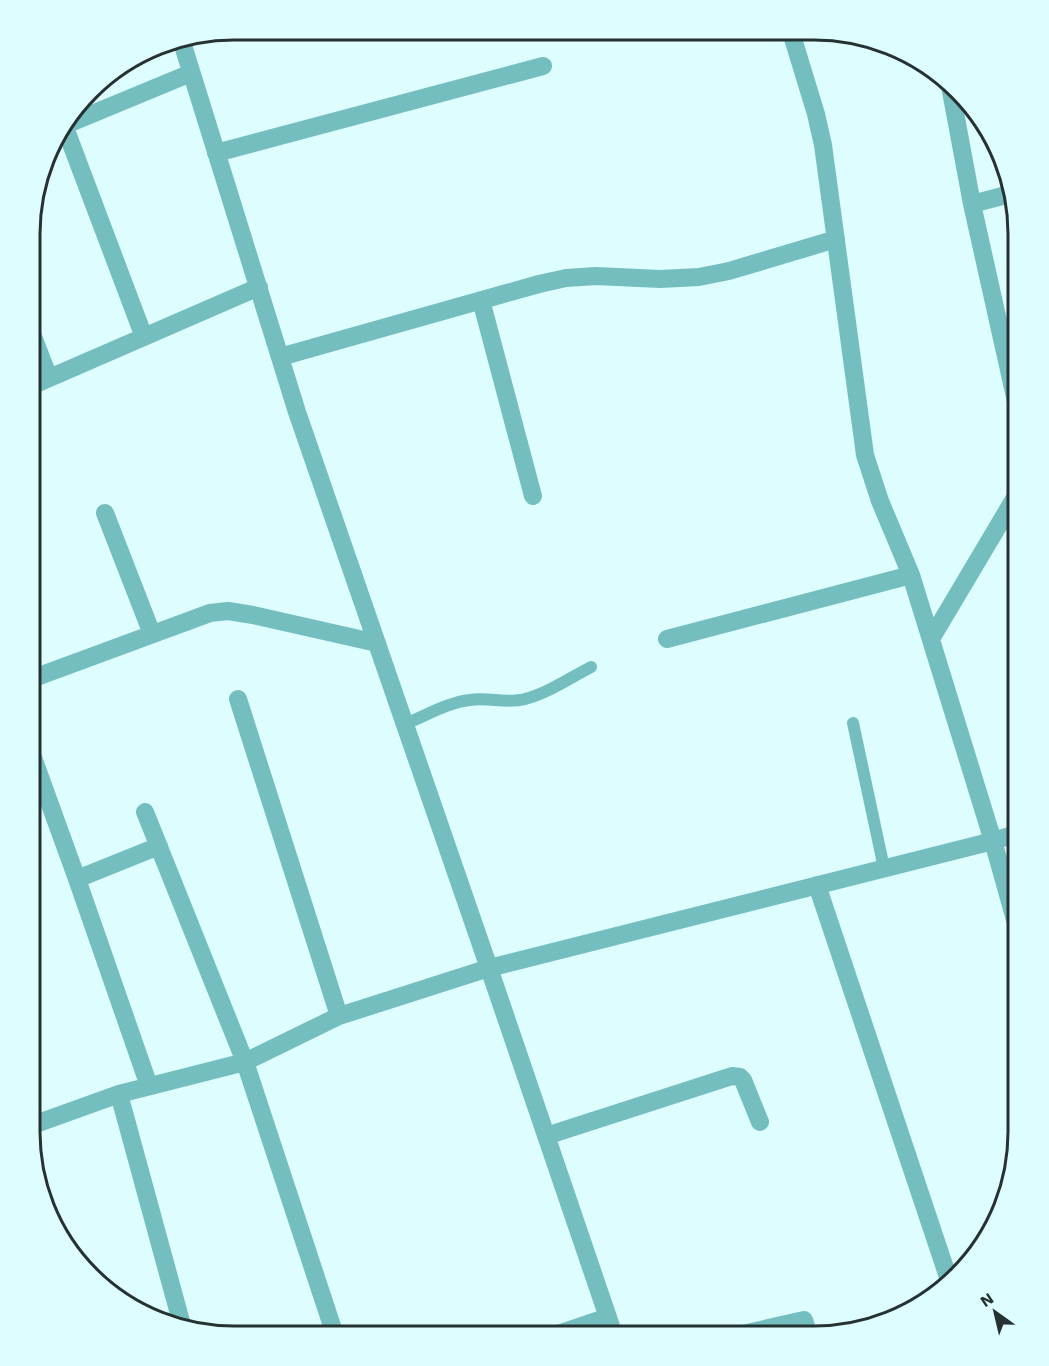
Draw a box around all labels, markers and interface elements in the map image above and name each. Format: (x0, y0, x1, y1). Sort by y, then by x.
north arrow (965, 1282, 1025, 1342)
text: N (977, 1289, 997, 1311)

